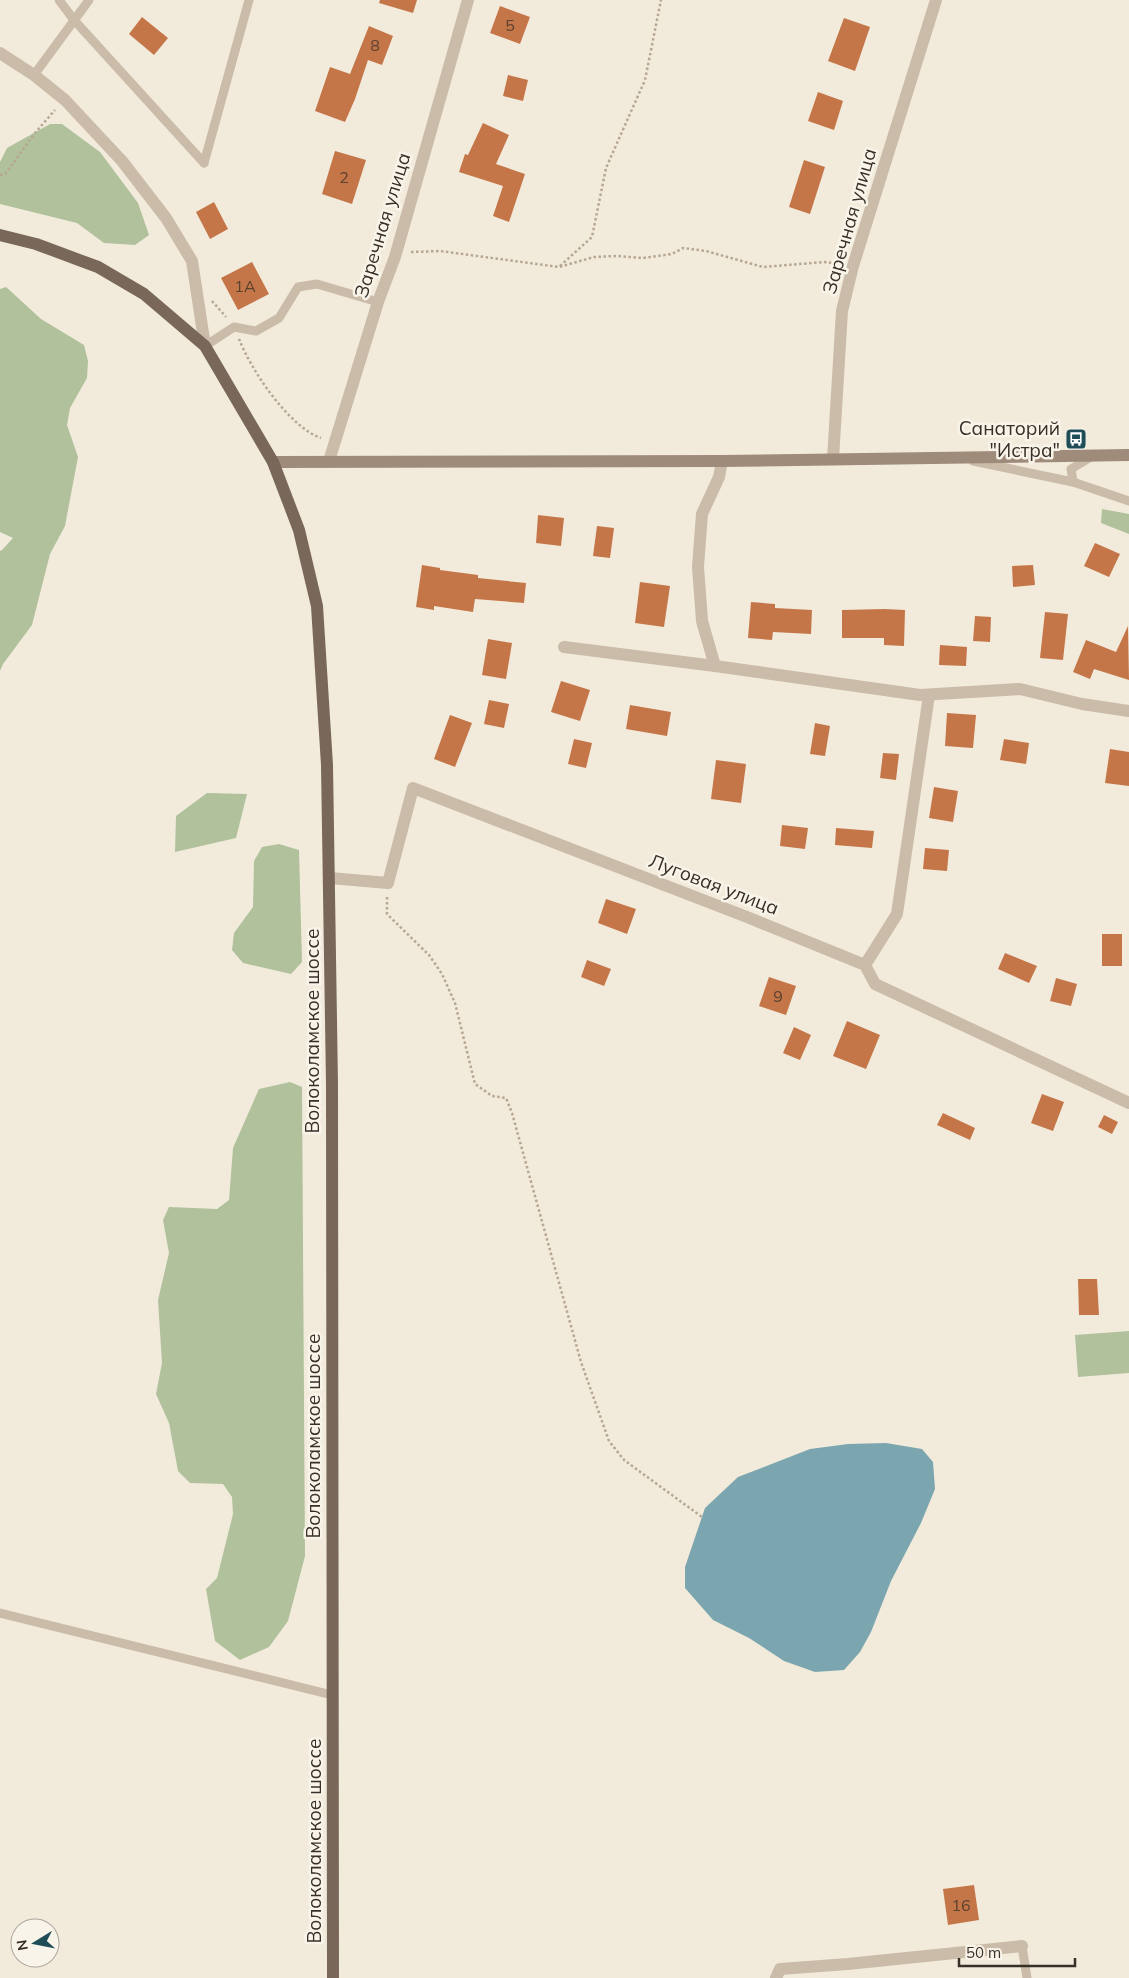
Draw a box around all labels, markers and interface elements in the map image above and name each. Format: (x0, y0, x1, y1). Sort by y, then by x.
house number: 5 (505, 15, 515, 35)
house number: 8 (370, 35, 380, 55)
street label: Заречная улица (817, 145, 881, 297)
street label: Заречная улица (349, 150, 415, 300)
house number: 2 (339, 167, 349, 187)
house number: 1А (234, 276, 256, 296)
place label: Санаторий "Истра" (959, 416, 1060, 462)
bus stop icon: Санаторий "Истра" (1064, 427, 1088, 451)
street label: Луговая улица (646, 848, 782, 920)
street label: Волоколамское шоссе (300, 928, 324, 1134)
house number: 9 (773, 986, 783, 1006)
street label: Волоколамское шоссе (301, 1333, 325, 1539)
street label: Волоколамское шоссе (302, 1738, 326, 1944)
house number: 16 (951, 1895, 971, 1915)
north arrow (10, 1918, 60, 1968)
scale bar (959, 1936, 1075, 1968)
text: N (12, 1938, 32, 1952)
text: 50 m (966, 1943, 1001, 1962)

